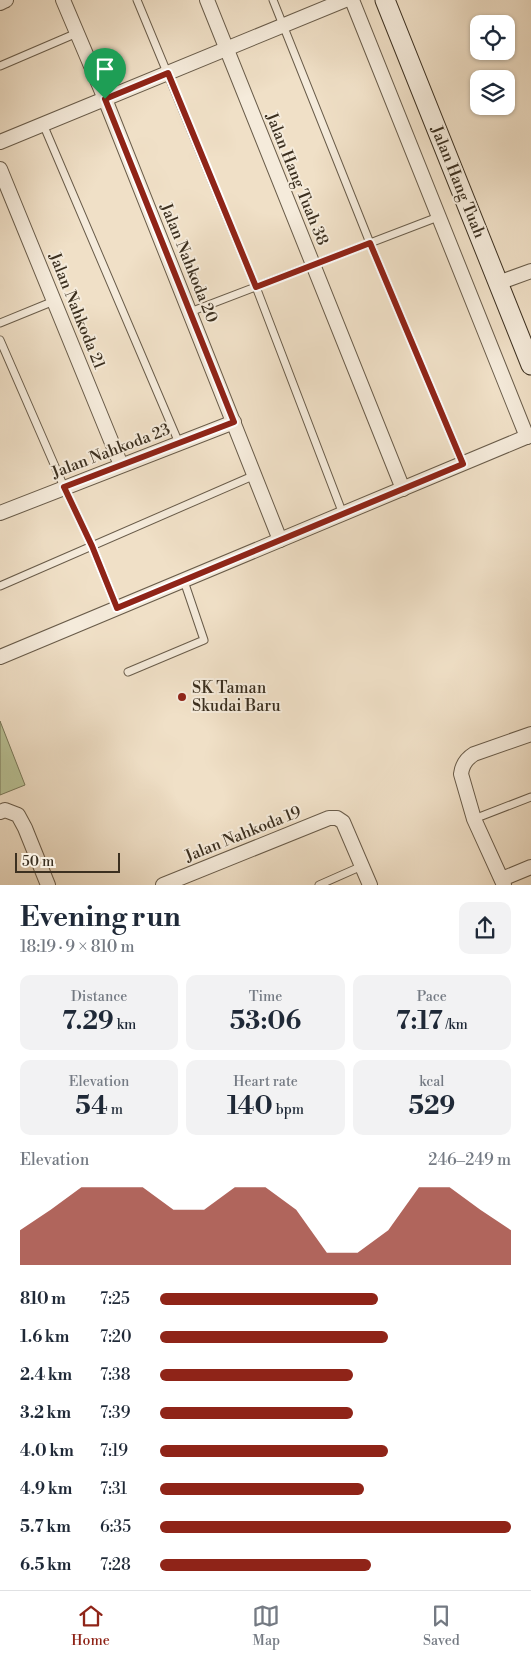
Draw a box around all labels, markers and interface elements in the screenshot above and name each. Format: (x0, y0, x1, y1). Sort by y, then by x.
map controls (470, 15, 515, 115)
button: locate (470, 15, 515, 60)
pin (84, 48, 126, 99)
icon: arrive (91, 55, 119, 83)
button: layers (470, 70, 515, 115)
street label: Jalan Hang Tuah 38 (261, 109, 333, 248)
street label: Jalan Hang Tuah (426, 122, 490, 241)
street label: Jalan Nahkoda 20 (156, 199, 222, 326)
street label: Jalan Nahkoda 21 (44, 249, 109, 372)
street label: Jalan Nahkoda 23 (48, 419, 173, 483)
place label: SK Taman Skudai Baru (192, 678, 281, 716)
marker: SK Taman Skudai Baru (176, 691, 188, 703)
street label: Jalan Nahkoda 19 (181, 801, 304, 867)
scale bar (15, 850, 120, 873)
text: 50 m (22, 853, 54, 871)
text: Evening run (20, 900, 181, 935)
button: share (459, 902, 511, 954)
text: 18:19 · 9 × 810 m (20, 937, 135, 957)
text: Distance (71, 988, 127, 1006)
text: Time (249, 988, 282, 1006)
text: Pace (417, 988, 447, 1006)
text: 7.29 (62, 1006, 114, 1037)
text: 53:06 (230, 1006, 301, 1037)
text: 7:17 (396, 1006, 443, 1037)
text: km (114, 1016, 136, 1034)
text: /km (443, 1016, 468, 1034)
text: Elevation (69, 1073, 129, 1091)
text: Heart rate (233, 1073, 298, 1091)
text: kcal (419, 1073, 445, 1091)
text: 54 (75, 1091, 108, 1122)
text: 140 (227, 1091, 273, 1122)
text: 529 (408, 1091, 455, 1122)
text: m (108, 1101, 123, 1119)
text: bpm (273, 1101, 304, 1119)
text: Elevation (20, 1150, 89, 1170)
text: 246–249 m (428, 1150, 511, 1170)
text: 810 m (20, 1289, 66, 1309)
text: 7:25 (100, 1289, 130, 1309)
text: 1.6 km (20, 1327, 69, 1347)
text: 7:20 (100, 1327, 132, 1347)
text: 2.4 km (20, 1365, 72, 1385)
text: 7:38 (100, 1365, 131, 1385)
text: 3.2 km (20, 1403, 71, 1423)
text: 7:39 (100, 1403, 130, 1423)
text: 4.0 km (20, 1441, 74, 1461)
text: 7:19 (100, 1441, 128, 1461)
text: 4.9 km (20, 1479, 72, 1499)
text: 7:31 (100, 1479, 127, 1499)
text: 5.7 km (20, 1517, 71, 1537)
text: 6:35 (100, 1517, 131, 1537)
text: 6.5 km (20, 1555, 71, 1575)
text: 7:28 (100, 1555, 131, 1575)
tab: Home (71, 1602, 110, 1650)
tab: Map (252, 1602, 280, 1650)
tab: Saved (423, 1602, 460, 1650)

